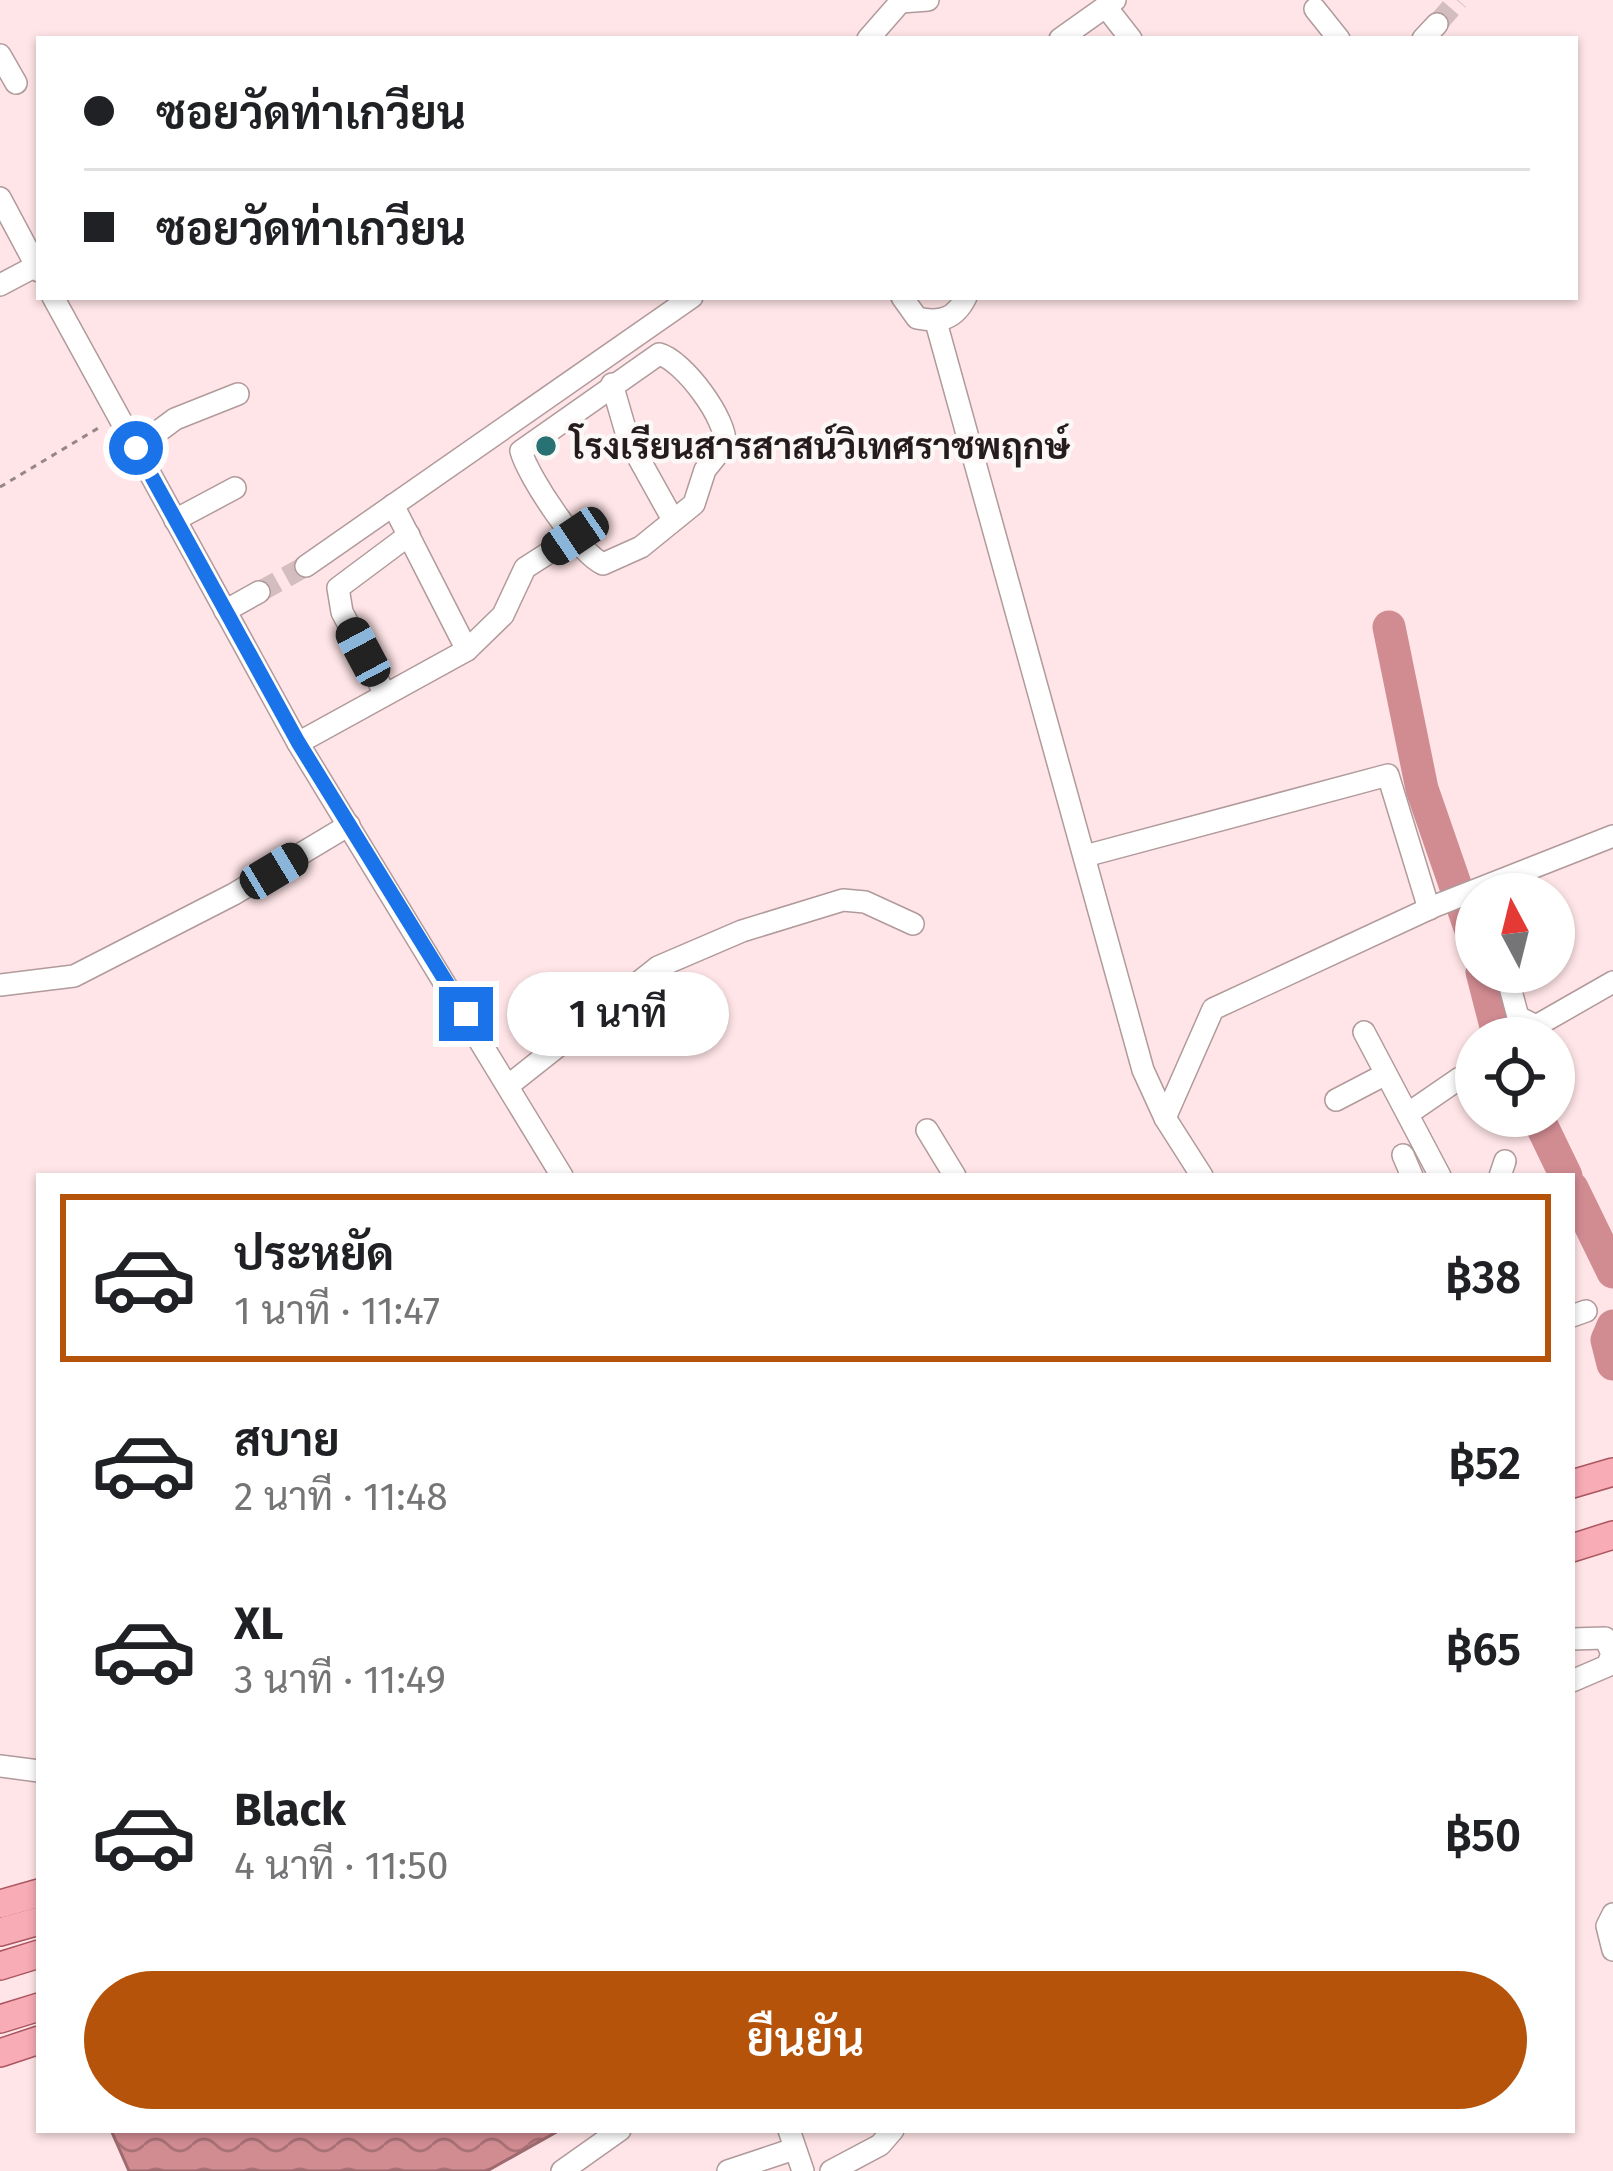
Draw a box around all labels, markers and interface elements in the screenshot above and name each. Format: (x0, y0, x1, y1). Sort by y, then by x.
text: ซอยวัดท่าเกวียน (156, 87, 466, 141)
text: ซอยวัดท่าเกวียน (156, 203, 466, 257)
route start (109, 421, 163, 475)
place label: โรงเรียนสารสาสน์วิเทศราชพฤกษ์ (568, 423, 1071, 469)
marker: โรงเรียนสารสาสน์วิเทศราชพฤกษ์ (533, 433, 559, 459)
car (535, 501, 615, 571)
car (330, 612, 396, 692)
car (234, 837, 314, 905)
north arrow (1455, 873, 1575, 993)
map controls (1455, 873, 1575, 1137)
callout: 1 นาที (508, 972, 730, 1056)
route end (439, 987, 493, 1041)
text: 1 นาที (569, 991, 667, 1037)
button: locate (1455, 1017, 1575, 1137)
icon: car (90, 1224, 198, 1332)
text: ประหยัด (234, 1228, 394, 1282)
text: ฿38 (1445, 1251, 1521, 1305)
text: 1 นาที · 11:47 (234, 1288, 440, 1334)
icon: car (90, 1410, 198, 1518)
text: สบาย (234, 1414, 340, 1468)
text: ฿52 (1448, 1437, 1521, 1491)
text: 2 นาที · 11:48 (234, 1474, 448, 1520)
icon: car (90, 1596, 198, 1704)
text: XL (234, 1597, 283, 1651)
text: ฿65 (1446, 1623, 1521, 1677)
text: 3 นาที · 11:49 (234, 1657, 446, 1703)
icon: car (90, 1782, 198, 1890)
text: Black (234, 1783, 346, 1837)
text: ฿50 (1445, 1809, 1521, 1863)
text: 4 นาที · 11:50 (234, 1843, 449, 1889)
button: ยืนยัน (84, 1971, 1527, 2109)

